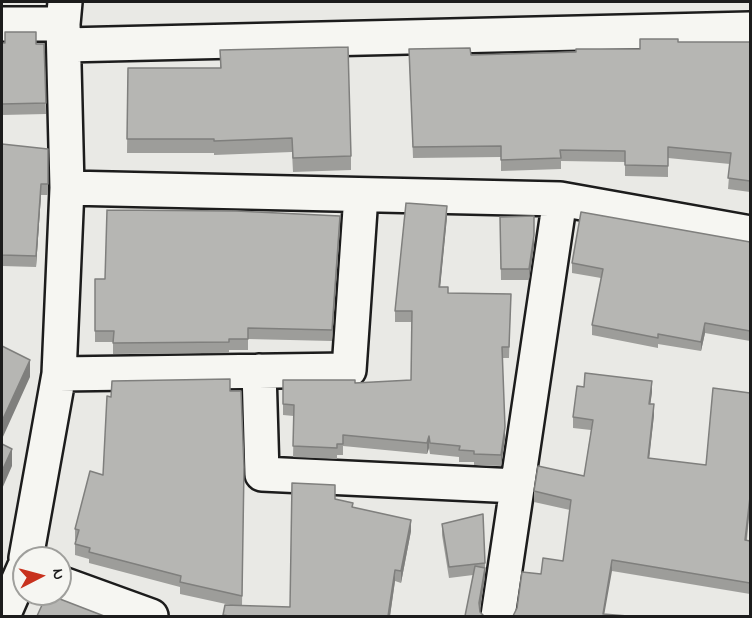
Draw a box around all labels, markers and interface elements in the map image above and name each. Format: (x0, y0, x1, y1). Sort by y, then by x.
north arrow (12, 546, 72, 606)
text: N (45, 568, 70, 581)

